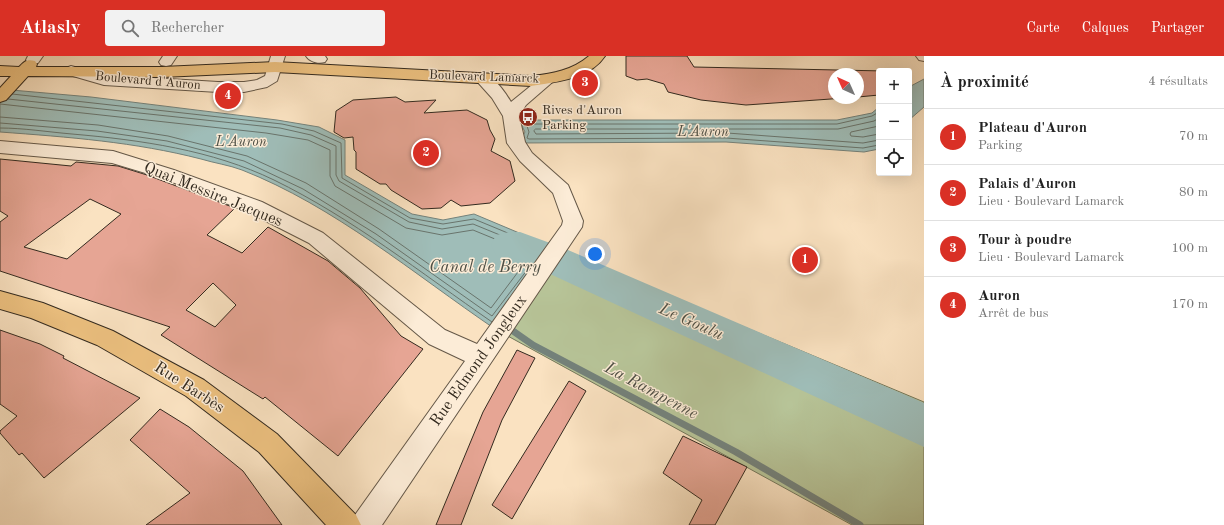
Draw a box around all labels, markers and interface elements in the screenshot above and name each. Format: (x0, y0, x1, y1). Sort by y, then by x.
search box (105, 10, 385, 46)
icon: search (119, 17, 141, 39)
text: Atlasly (20, 19, 81, 38)
text: Rechercher (151, 21, 224, 36)
text: Carte (1026, 21, 1060, 35)
text: Calques (1082, 21, 1129, 35)
text: Partager (1151, 21, 1204, 35)
pin: 3 (572, 68, 598, 98)
north arrow (828, 68, 864, 104)
map controls (876, 68, 912, 176)
button: + (876, 68, 912, 104)
street label: Boulevard Lamarck (429, 69, 539, 85)
street label: Boulevard d'Auron (95, 70, 201, 92)
text: À proximité (940, 74, 1029, 91)
text: 4 résultats (1148, 75, 1208, 88)
pin: 4 (215, 81, 241, 111)
place label: Rives d'Auron Parking (542, 104, 622, 132)
button: − (876, 104, 912, 140)
bus stop icon: Rives d'Auron Parking (517, 106, 539, 128)
text: Plateau d'Auron (978, 121, 1087, 136)
water label: L'Auron (676, 125, 729, 139)
text: 1 (949, 130, 957, 143)
text: 70 m (1179, 130, 1208, 143)
water label: L'Auron (214, 135, 267, 149)
pin: 2 (413, 138, 439, 168)
text: Parking (978, 139, 1022, 152)
button: locate (876, 140, 912, 176)
street label: Quai Messire Jacques (141, 160, 285, 230)
text: Palais d'Auron (978, 177, 1076, 192)
text: 2 (949, 186, 957, 199)
text: 80 m (1179, 186, 1208, 199)
text: Lieu · Boulevard Lamarck (978, 195, 1124, 208)
text: Tour à poudre (978, 233, 1072, 248)
text: 3 (949, 242, 957, 255)
text: 100 m (1171, 242, 1208, 255)
your location (585, 244, 605, 264)
pin: 1 (792, 245, 818, 275)
text: Lieu · Boulevard Lamarck (978, 251, 1124, 264)
water label: Canal de Berry (429, 259, 541, 276)
text: Auron (978, 289, 1020, 304)
street label: Rue Edmond Jongleux (428, 293, 530, 429)
text: 4 (949, 298, 957, 311)
text: 170 m (1171, 298, 1208, 311)
water label: Le Goulu (656, 300, 726, 344)
text: Arrêt de bus (978, 307, 1048, 320)
water label: La Rampenne (601, 359, 701, 423)
street label: Rue Barbès (151, 360, 227, 416)

